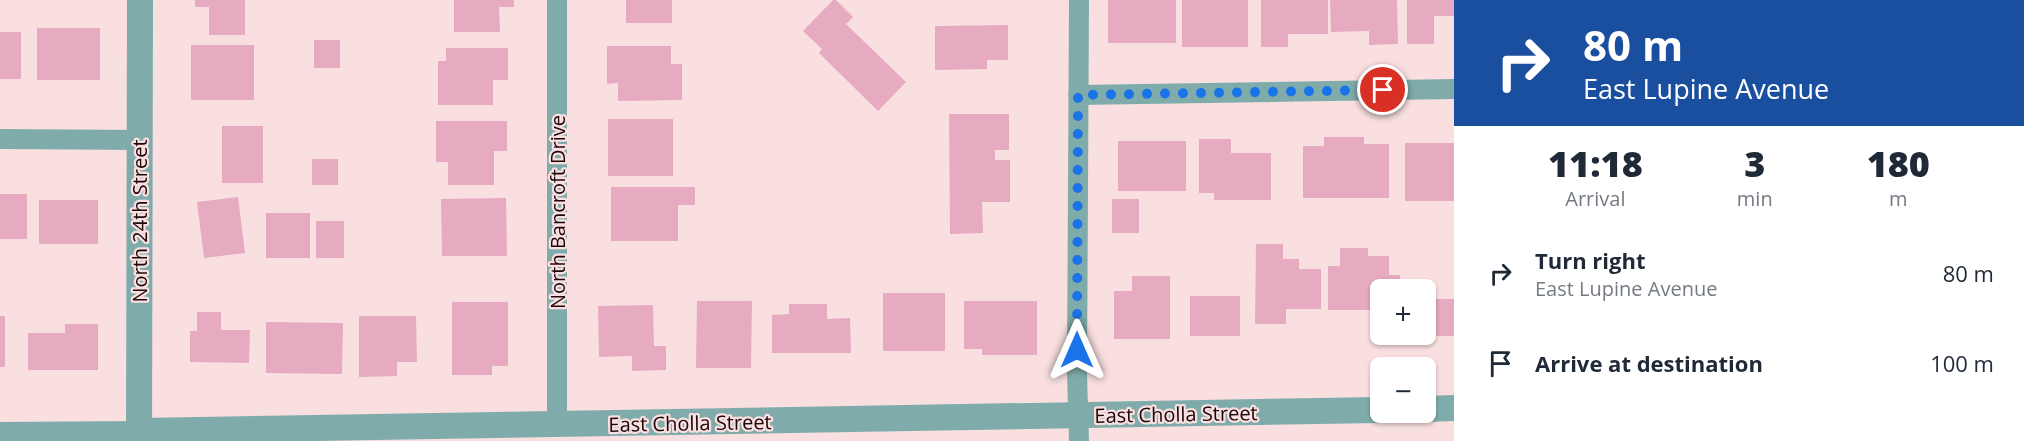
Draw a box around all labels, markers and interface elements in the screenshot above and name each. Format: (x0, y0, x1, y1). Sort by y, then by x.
text: 80 m (1583, 16, 1683, 73)
icon: right (1484, 24, 1562, 102)
pin (1357, 64, 1408, 115)
text: East Lupine Avenue (1583, 70, 1829, 107)
icon: arrive (1366, 73, 1399, 106)
street label: North Bancroft Drive (544, 115, 571, 309)
street label: North 24th Street (126, 139, 153, 303)
text: 11:18 (1548, 139, 1643, 188)
text: 3 (1744, 139, 1765, 188)
text: 180 (1867, 139, 1930, 188)
text: Arrival (1565, 185, 1626, 212)
text: min (1737, 185, 1773, 212)
text: m (1889, 185, 1908, 212)
text: Turn right (1535, 245, 1646, 275)
icon: right (1484, 257, 1517, 290)
text: 80 m (1943, 258, 1994, 288)
text: East Lupine Avenue (1535, 275, 1717, 302)
map controls (1370, 279, 1436, 423)
button: + (1370, 279, 1436, 345)
position arrow (1045, 318, 1109, 382)
icon: arrive (1484, 347, 1517, 380)
text: Arrive at destination (1535, 348, 1763, 378)
text: 100 m (1930, 348, 1994, 378)
button: − (1370, 357, 1436, 423)
street label: East Cholla Street (1094, 399, 1258, 429)
street label: East Cholla Street (608, 408, 772, 438)

